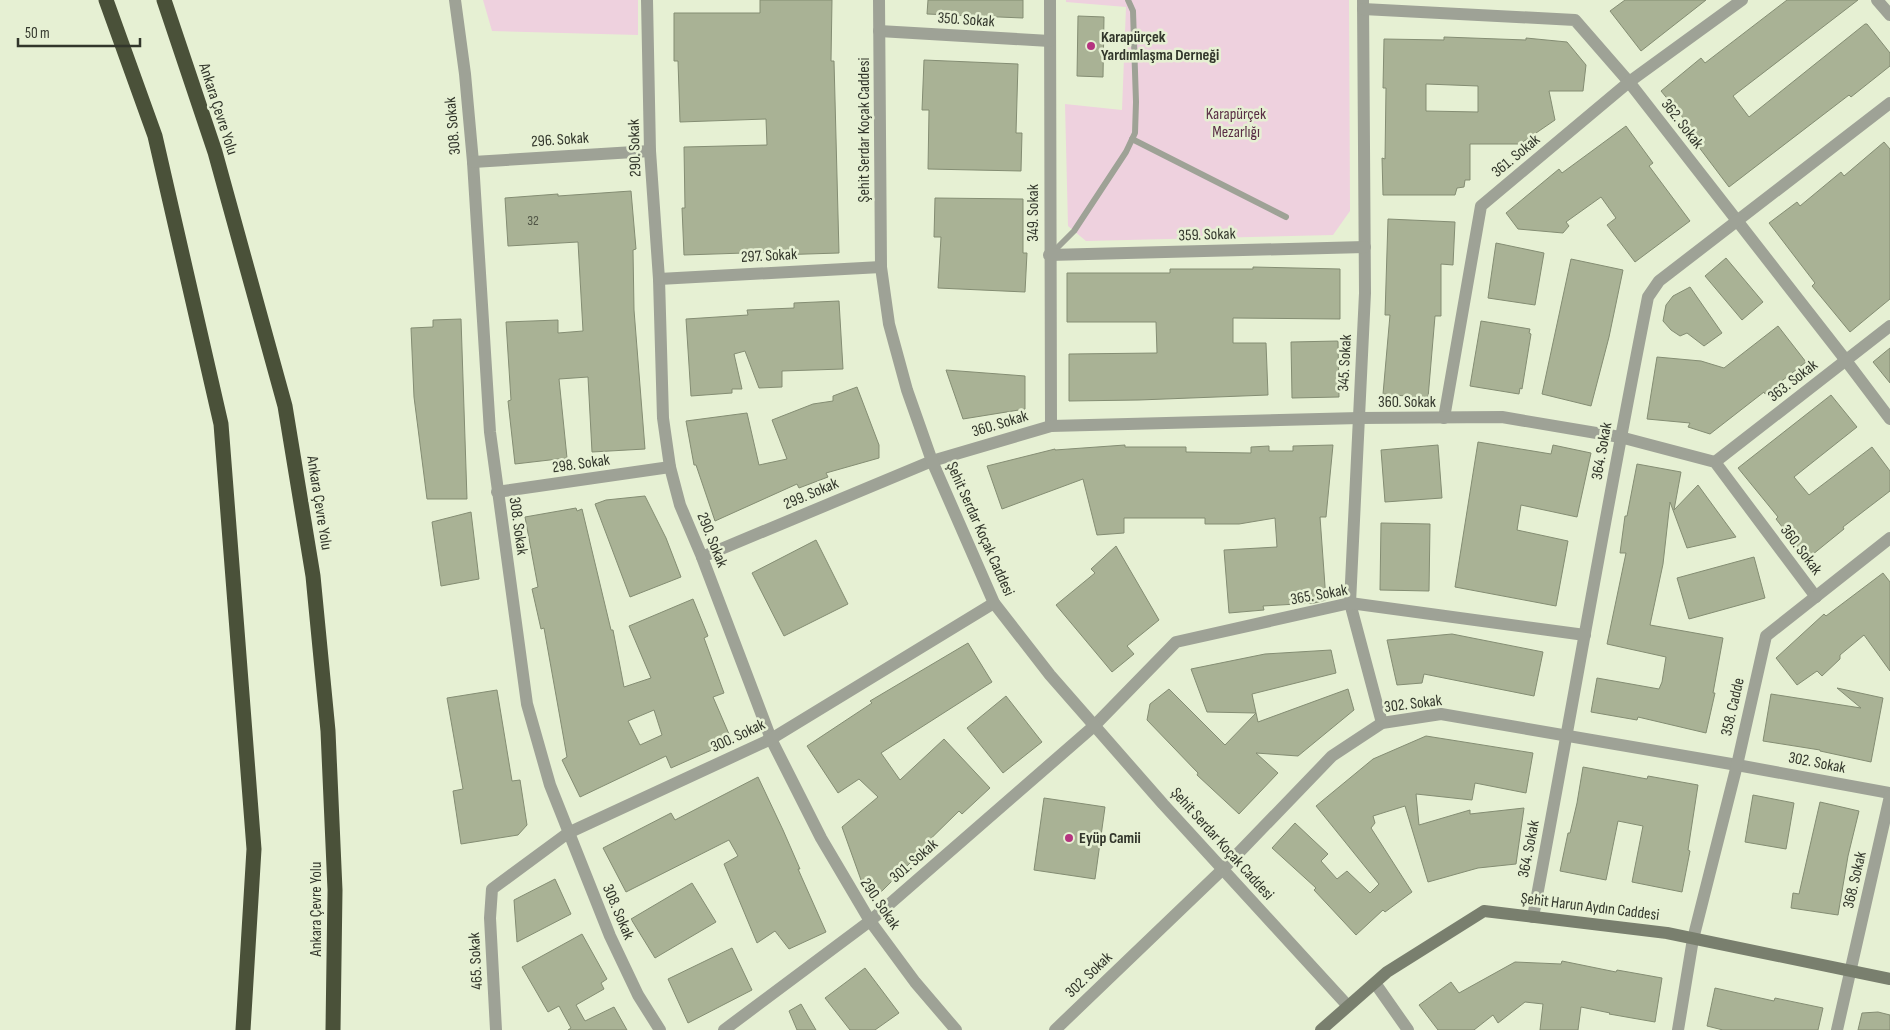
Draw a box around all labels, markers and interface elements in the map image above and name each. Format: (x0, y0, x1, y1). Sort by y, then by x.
street label: 350. Sokak (937, 9, 995, 31)
scale bar (18, 15, 140, 47)
text: 50 m (25, 24, 50, 43)
place label: Karapürçek Yardımlaşma Derneği (1101, 28, 1219, 65)
marker: Karapürçek Yardımlaşma Derneği (1085, 40, 1097, 52)
street label: Şehit Serdar Koçak Caddesi (855, 58, 874, 202)
street label: Ankara Çevre Yolu (194, 60, 242, 157)
street label: 362. Sokak (1657, 95, 1707, 153)
street label: 308. Sokak (441, 96, 465, 156)
park label: Karapürçek Mezarlığı (1206, 105, 1266, 142)
street label: 290. Sokak (624, 119, 646, 177)
street label: 296. Sokak (531, 129, 589, 151)
street label: 361. Sokak (1488, 130, 1544, 182)
street label: 349. Sokak (1024, 184, 1043, 242)
house number: 32 (527, 212, 539, 229)
street label: 359. Sokak (1178, 225, 1236, 245)
street label: 297. Sokak (740, 245, 798, 267)
street label: 345. Sokak (1334, 334, 1356, 392)
street label: 363. Sokak (1764, 356, 1822, 406)
street label: 360. Sokak (1378, 393, 1436, 412)
street label: 360. Sokak (970, 406, 1030, 442)
street label: 364. Sokak (1588, 421, 1616, 481)
street label: 298. Sokak (551, 451, 611, 477)
street label: Ankara Çevre Yolu (302, 454, 336, 551)
street label: Şehit Serdar Koçak Caddesi (942, 459, 1018, 599)
street label: 299. Sokak (781, 474, 841, 514)
street label: 308. Sokak (505, 496, 531, 556)
street label: 290. Sokak (692, 510, 732, 570)
street label: 360. Sokak (1776, 521, 1826, 579)
street label: 365. Sokak (1289, 581, 1349, 609)
street label: 358. Cadde (1717, 676, 1749, 738)
street label: 302. Sokak (1383, 691, 1443, 717)
street label: 300. Sokak (708, 715, 768, 757)
street label: 302. Sokak (1787, 748, 1847, 778)
street label: Şehit Serdar Koçak Caddesi (1166, 784, 1278, 904)
street label: 364. Sokak (1514, 819, 1544, 879)
place label: Eyüp Camii (1079, 829, 1141, 848)
marker: Eyüp Camii (1063, 832, 1075, 844)
street label: 301. Sokak (886, 835, 942, 887)
street label: 368. Sokak (1839, 850, 1871, 910)
street label: Ankara Çevre Yolu (307, 862, 326, 957)
street label: 290. Sokak (856, 875, 904, 933)
street label: 308. Sokak (598, 881, 638, 943)
street label: Şehit Harun Aydın Caddesi (1520, 889, 1660, 925)
street label: 465. Sokak (465, 932, 487, 990)
street label: 302. Sokak (1062, 948, 1116, 1002)

